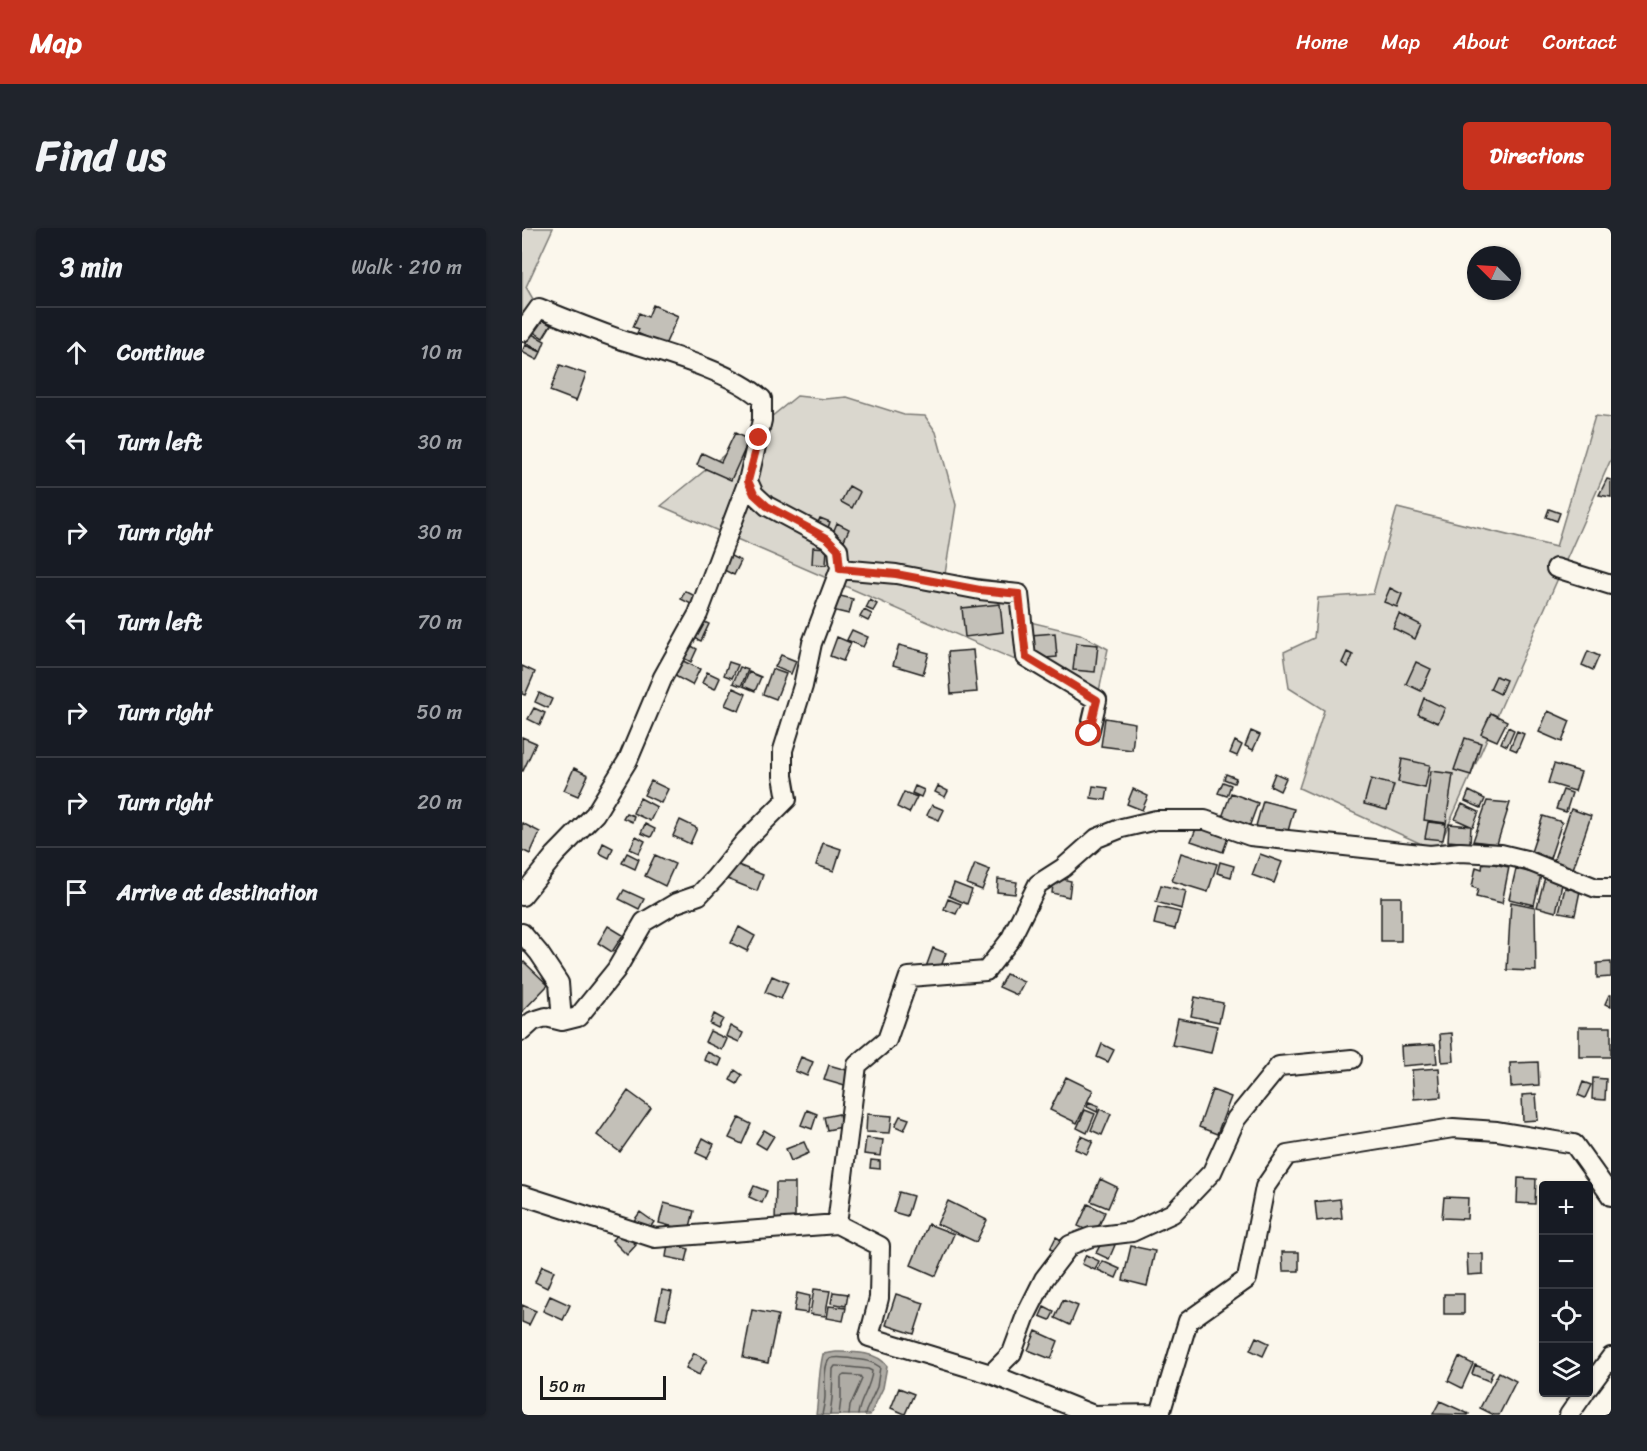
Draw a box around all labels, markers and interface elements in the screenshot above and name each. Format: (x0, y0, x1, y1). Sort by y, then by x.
text: Map (30, 18, 82, 67)
text: Home (1296, 23, 1348, 61)
text: Map (1381, 23, 1420, 61)
text: About (1453, 23, 1510, 61)
text: Contact (1543, 23, 1617, 61)
text: Find us (36, 119, 166, 193)
button: Directions (1463, 122, 1611, 190)
text: 3 min (60, 244, 122, 290)
north arrow (1467, 246, 1521, 300)
text: Walk · 210 m (351, 250, 462, 285)
text: Continue (117, 333, 205, 372)
text: 10 m (420, 335, 462, 370)
icon: ahead (60, 336, 93, 369)
text: Turn left (117, 423, 202, 462)
route end (745, 424, 771, 450)
text: 30 m (418, 425, 462, 460)
icon: left (60, 426, 93, 459)
text: Turn right (117, 513, 212, 552)
text: 30 m (418, 515, 462, 550)
icon: right (60, 516, 93, 549)
text: Turn left (117, 603, 202, 642)
text: 70 m (417, 605, 462, 640)
icon: left (60, 606, 93, 639)
text: Turn right (117, 693, 212, 732)
text: 50 m (417, 695, 462, 730)
icon: right (60, 696, 93, 729)
route start (1075, 720, 1101, 746)
text: Turn right (117, 783, 212, 822)
text: 20 m (417, 785, 462, 820)
icon: right (60, 786, 93, 819)
text: Arrive at destination (117, 873, 318, 912)
icon: arrive (60, 876, 93, 909)
map controls (1539, 1181, 1593, 1397)
button: + (1539, 1181, 1593, 1235)
button: − (1539, 1235, 1593, 1289)
button: locate (1539, 1289, 1593, 1343)
button: layers (1539, 1343, 1593, 1397)
text: 50 m (549, 1372, 585, 1401)
scale bar (540, 1373, 666, 1400)

